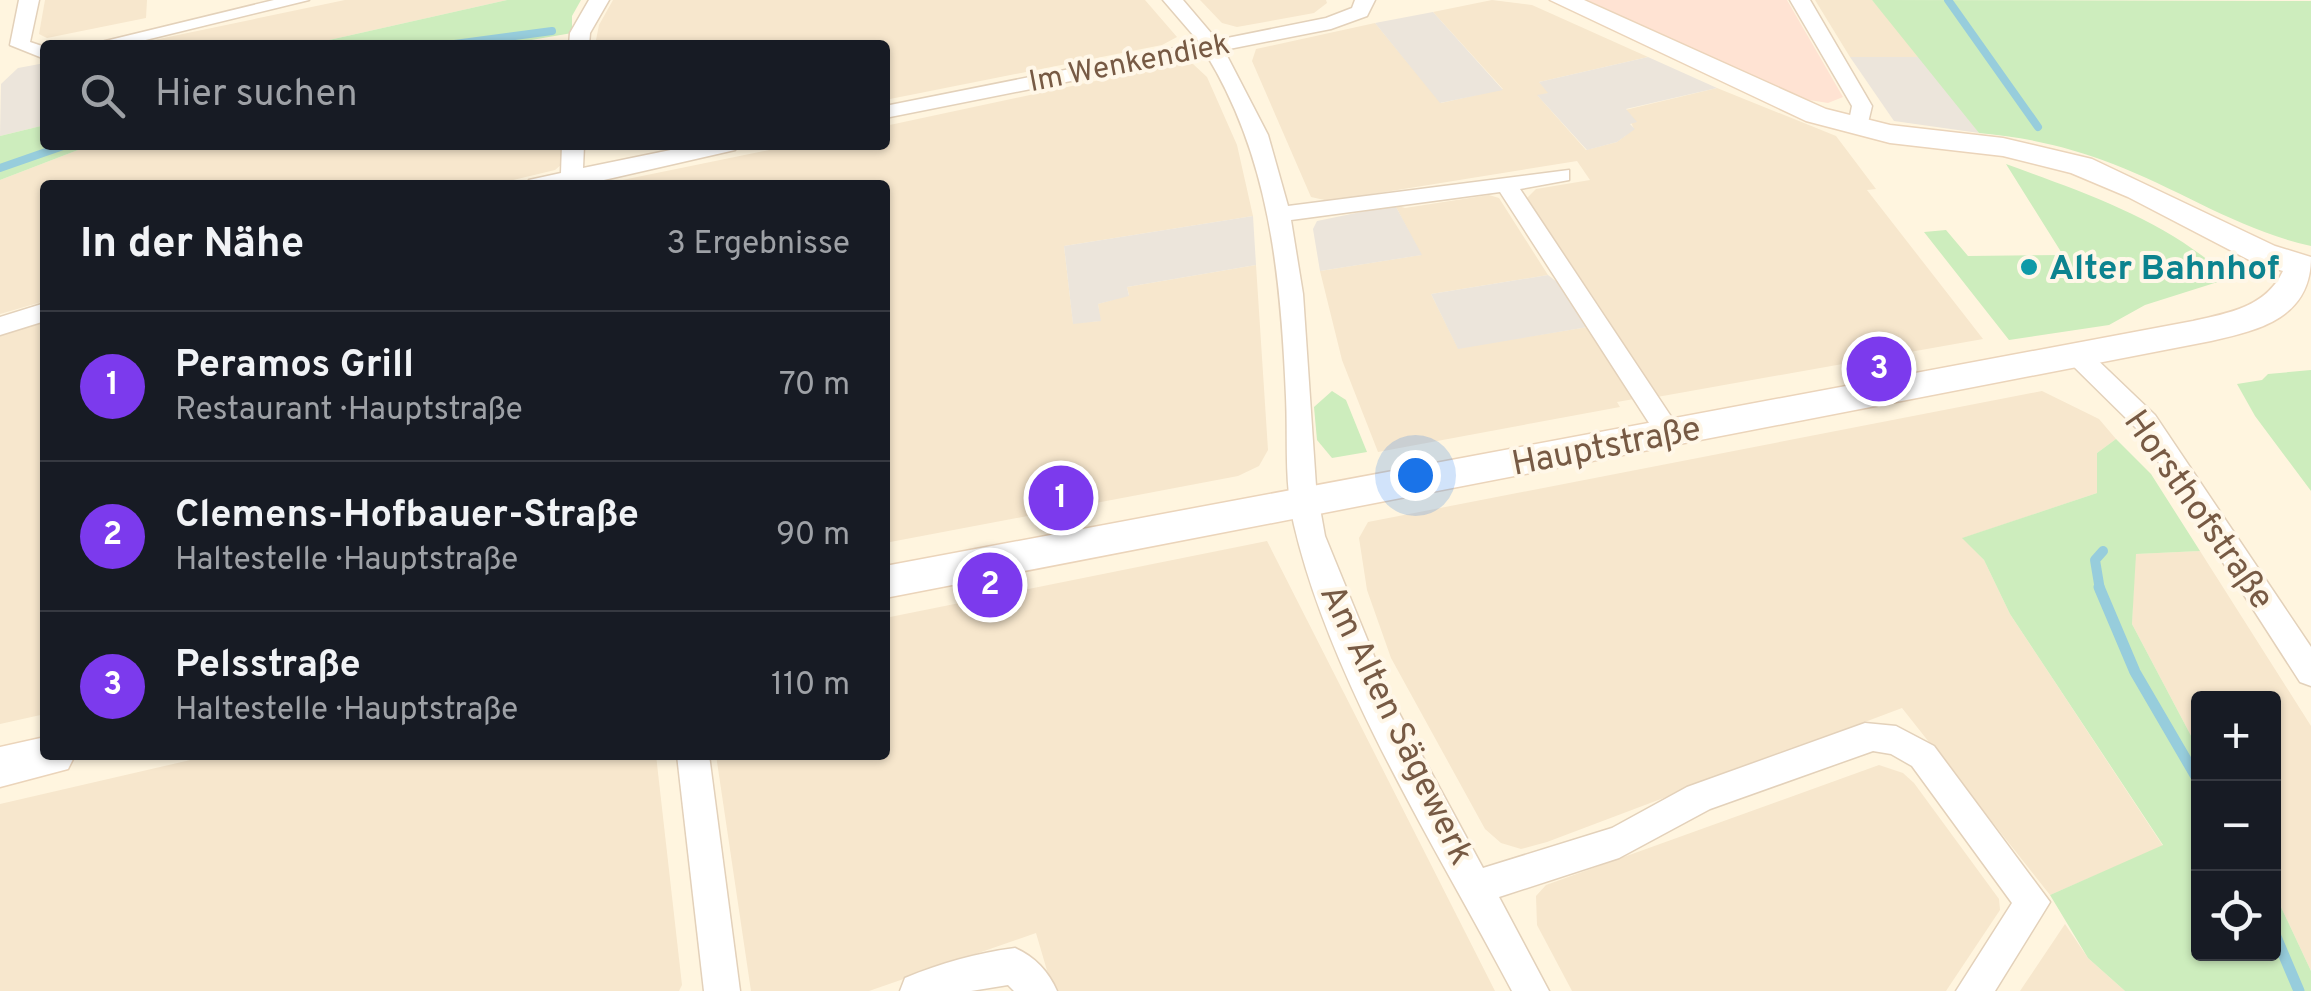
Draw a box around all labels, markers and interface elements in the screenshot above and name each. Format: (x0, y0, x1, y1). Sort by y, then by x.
street label: Im Wenkendiek (1026, 27, 1233, 102)
search box (40, 40, 890, 150)
icon: search (75, 68, 130, 123)
text: Hier suchen (155, 71, 358, 120)
text: In der Nähe (80, 219, 304, 272)
text: 3 Ergebnisse (667, 225, 850, 265)
place label: Alter Bahnhof (2049, 248, 2279, 292)
marker: Alter Bahnhof (2018, 256, 2040, 278)
pin: 3 (1846, 332, 1912, 406)
text: Peramos Grill (175, 342, 414, 391)
text: 1 (106, 366, 119, 406)
text: 70 m (779, 366, 850, 406)
text: Restaurant · Hauptstraße (175, 391, 523, 431)
street label: Horsthofstraße (2113, 403, 2282, 619)
street label: Hauptstraße (1508, 408, 1705, 488)
your location (1390, 450, 1441, 501)
pin: 1 (1028, 460, 1094, 536)
text: Clemens-Hofbauer-Straße (175, 492, 639, 541)
text: 2 (103, 516, 122, 556)
text: 90 m (776, 516, 850, 556)
text: Haltestelle · Hauptstraße (175, 541, 518, 581)
pin: 2 (958, 548, 1022, 622)
street label: Am Alten Sägewerk (1308, 578, 1482, 873)
text: Pelsstraße (175, 642, 361, 691)
text: 3 (103, 666, 122, 706)
text: 110 m (771, 666, 850, 706)
text: Haltestelle · Hauptstraße (175, 691, 518, 731)
map controls (2191, 691, 2281, 961)
button: + (2191, 691, 2281, 781)
button: − (2191, 781, 2281, 871)
button: locate (2191, 871, 2281, 961)

